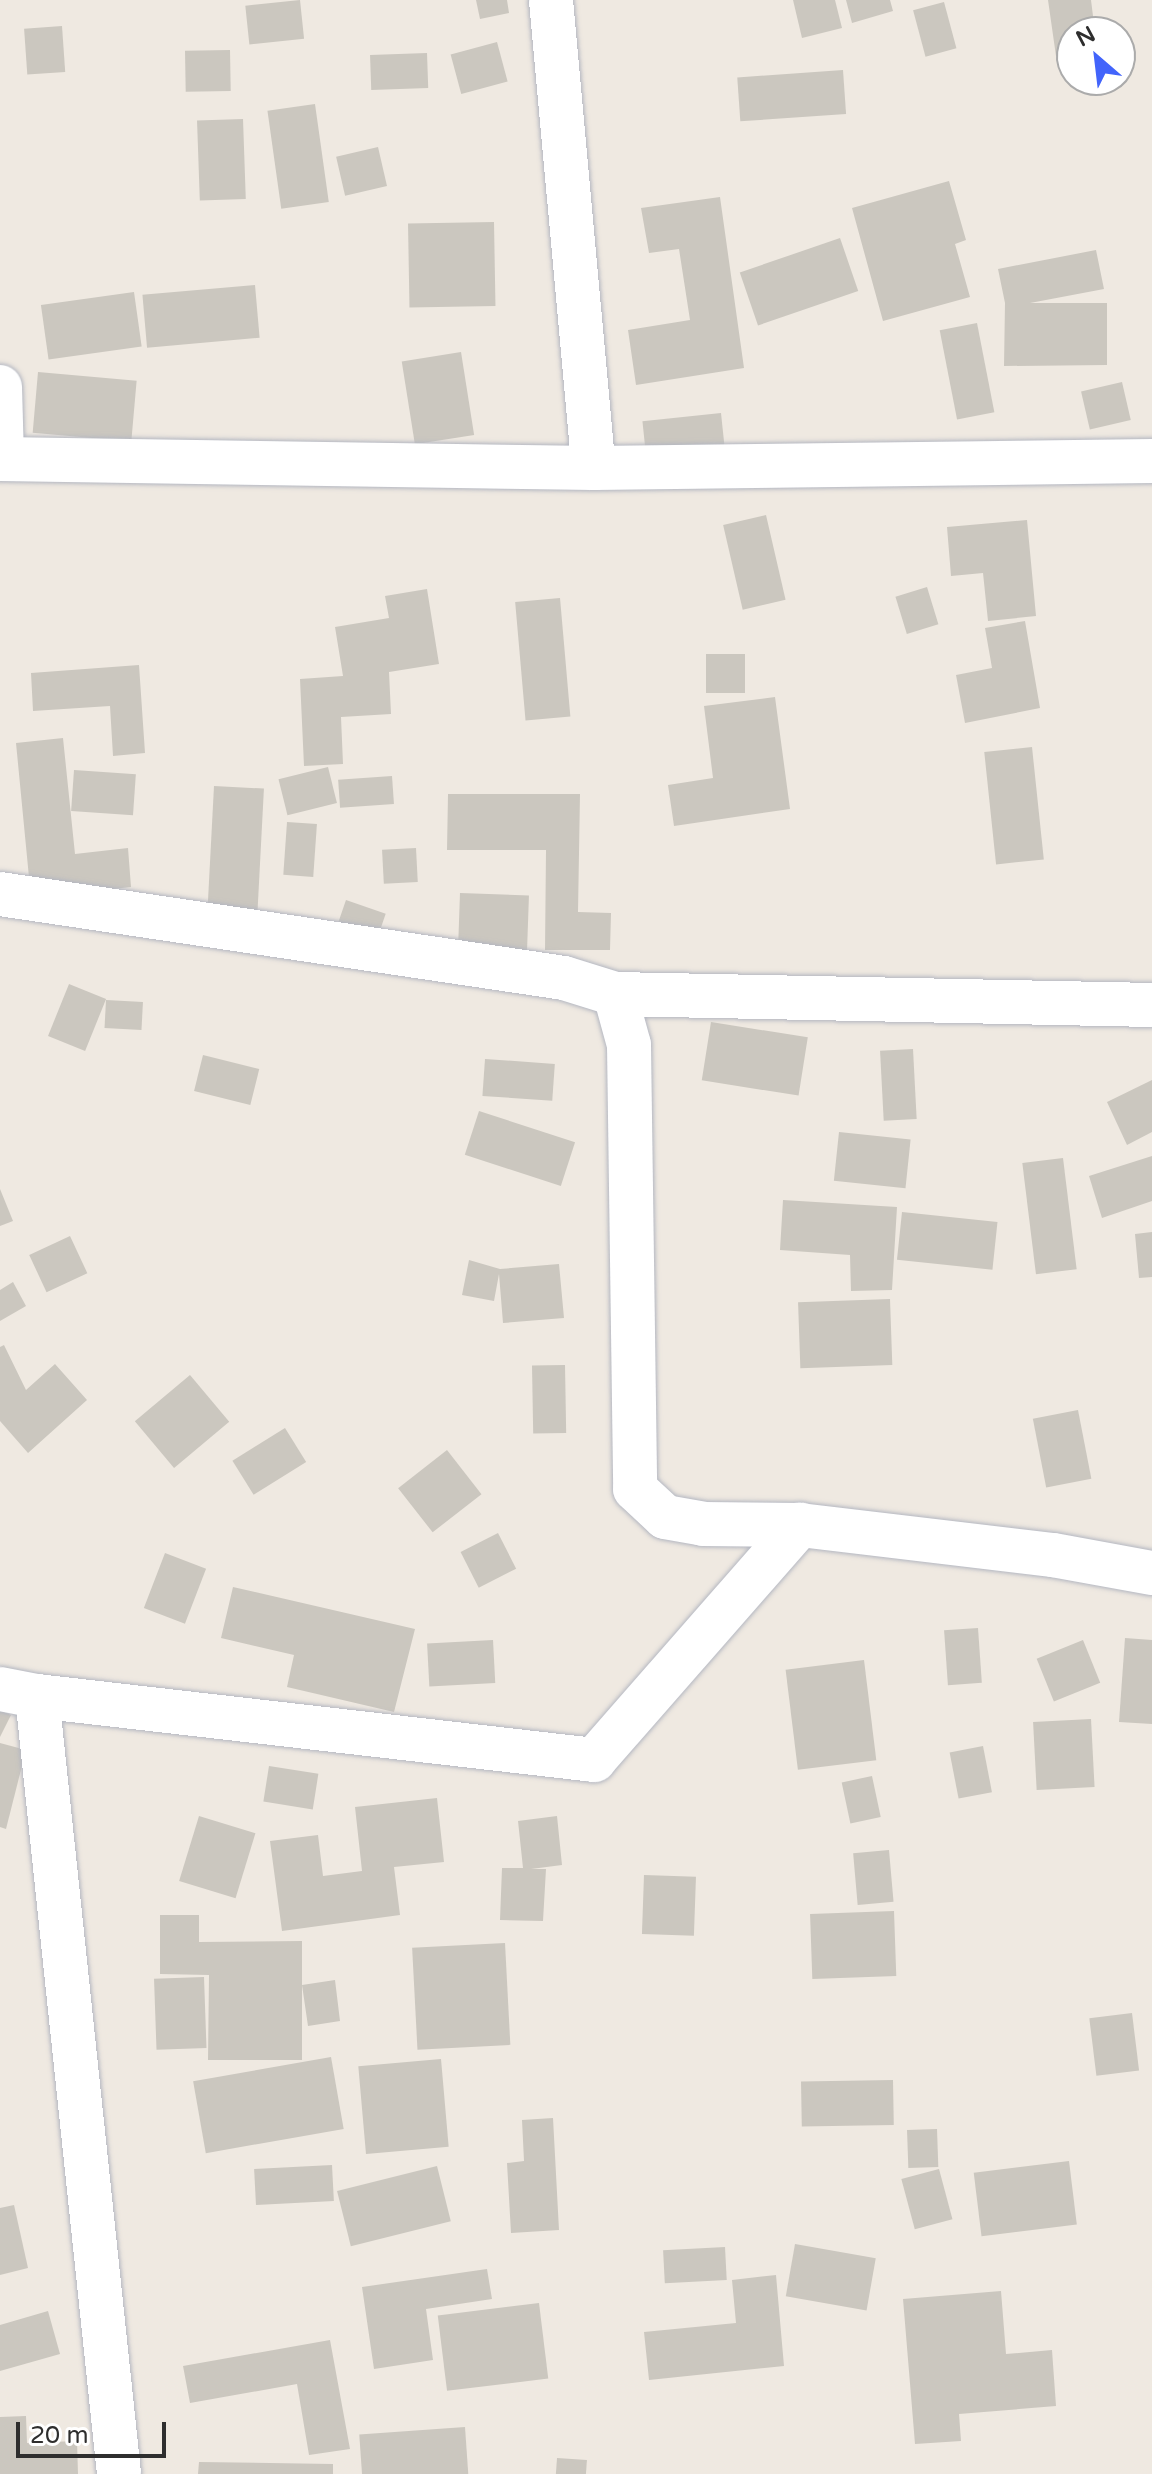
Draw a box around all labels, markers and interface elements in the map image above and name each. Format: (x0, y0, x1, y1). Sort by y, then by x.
north arrow (1056, 16, 1136, 96)
text: N (1072, 21, 1100, 52)
scale bar (20, 2406, 170, 2456)
text: 20 m (30, 2421, 88, 2450)

